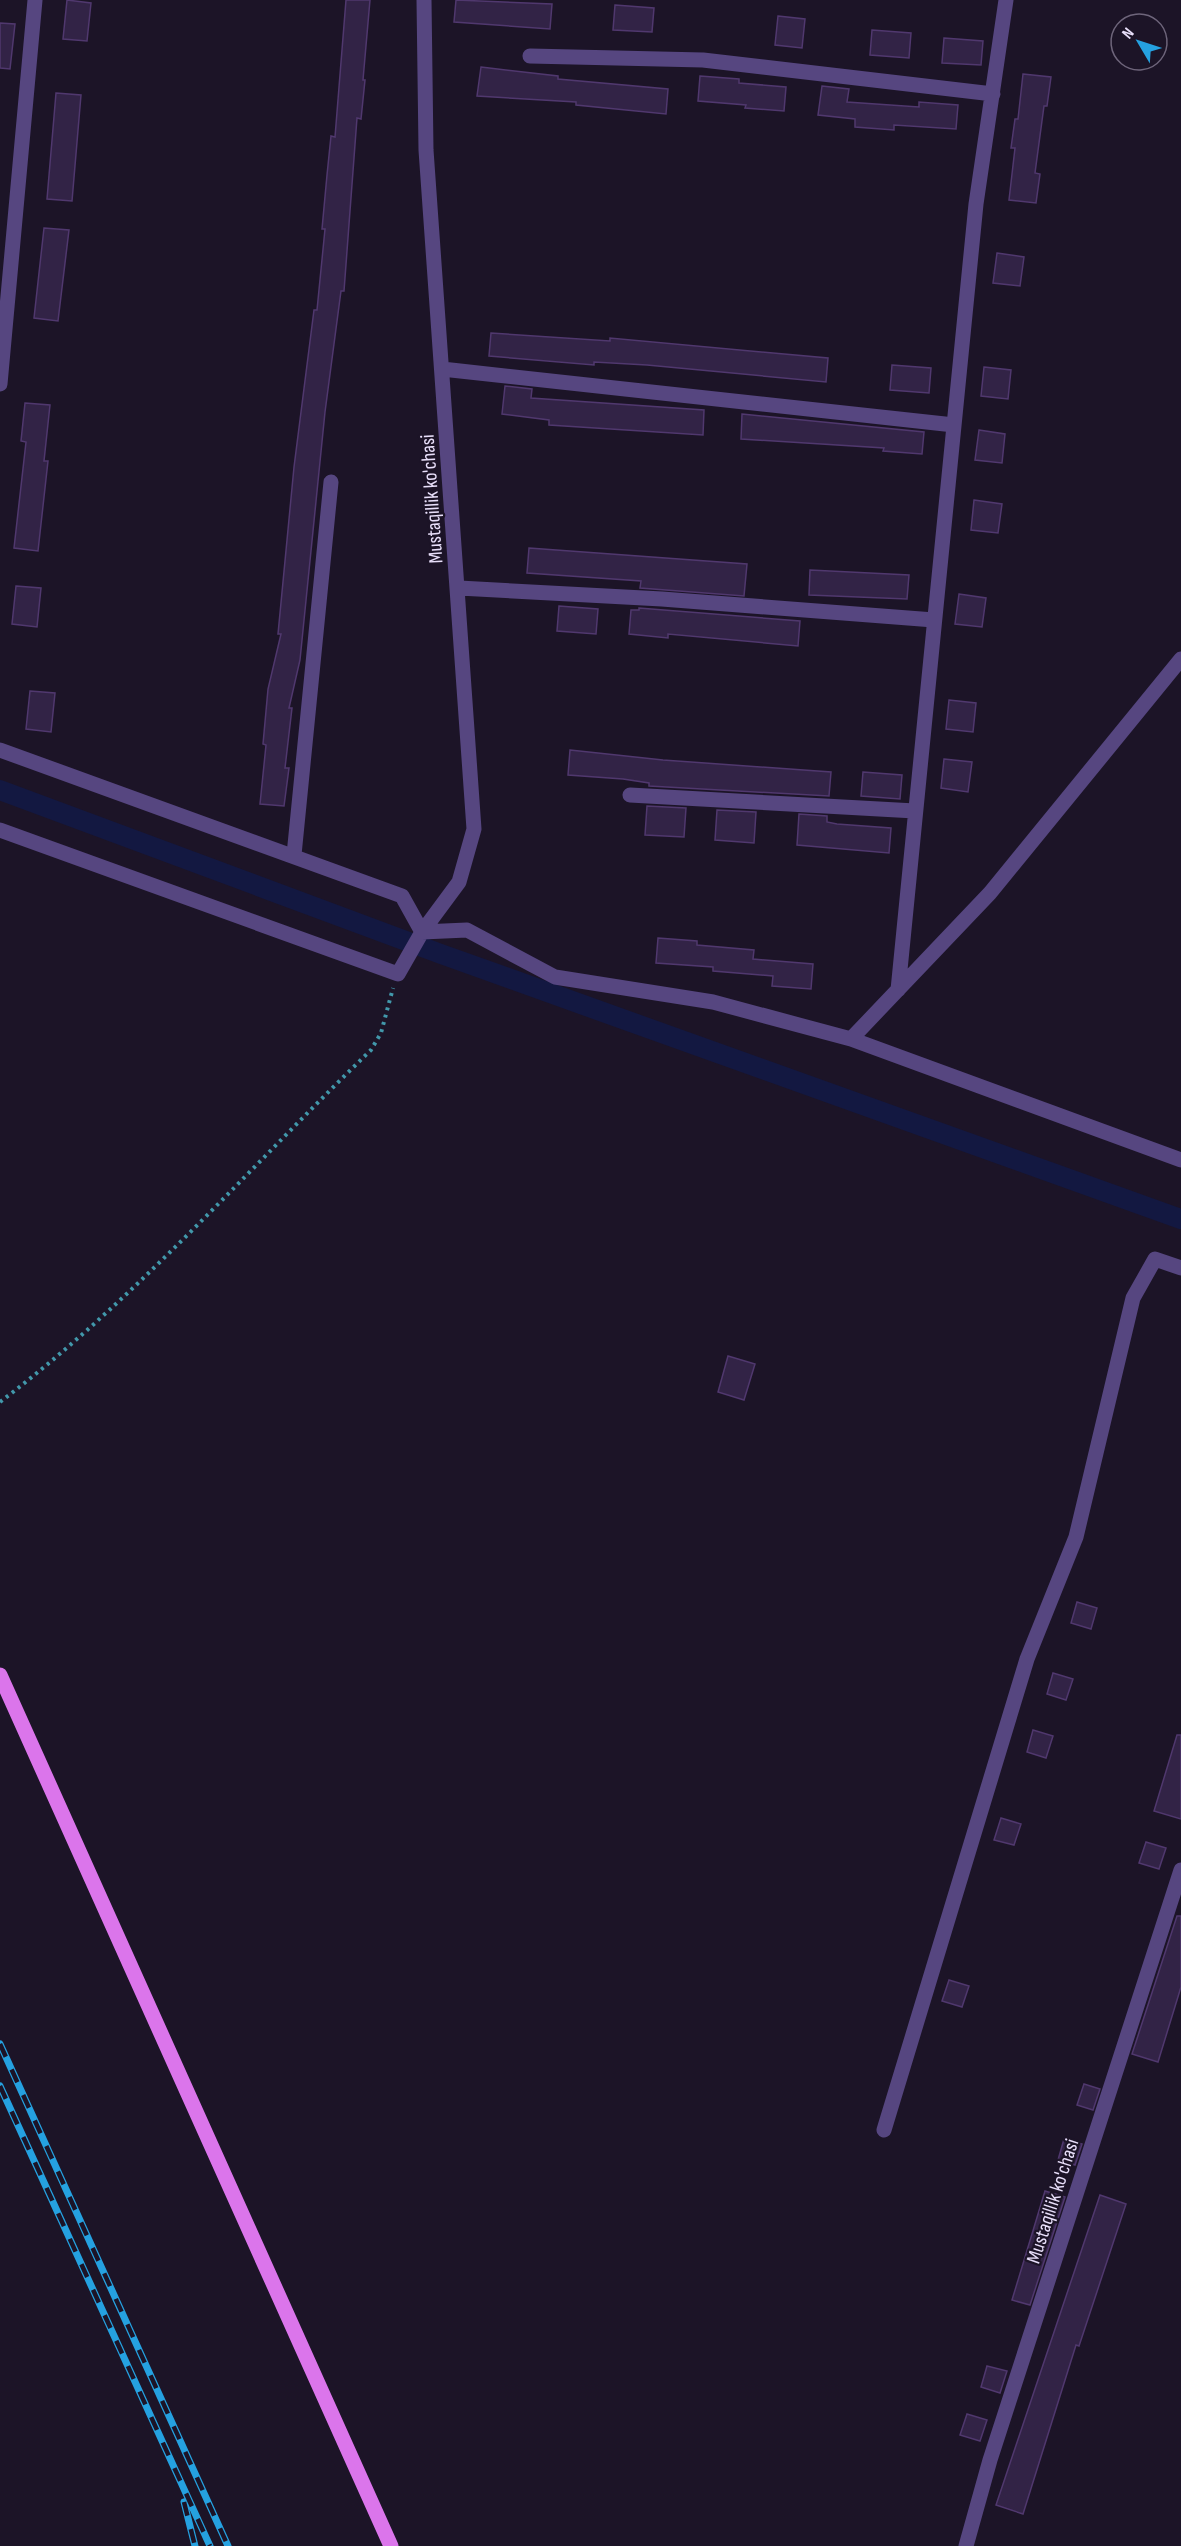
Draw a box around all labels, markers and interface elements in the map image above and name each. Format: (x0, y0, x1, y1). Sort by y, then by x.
north arrow (1109, 12, 1169, 72)
text: N (1118, 24, 1139, 43)
street label: Mustaqillik ko'chasi (416, 434, 448, 564)
street label: Mustaqillik ko'chasi (1022, 2136, 1084, 2267)

